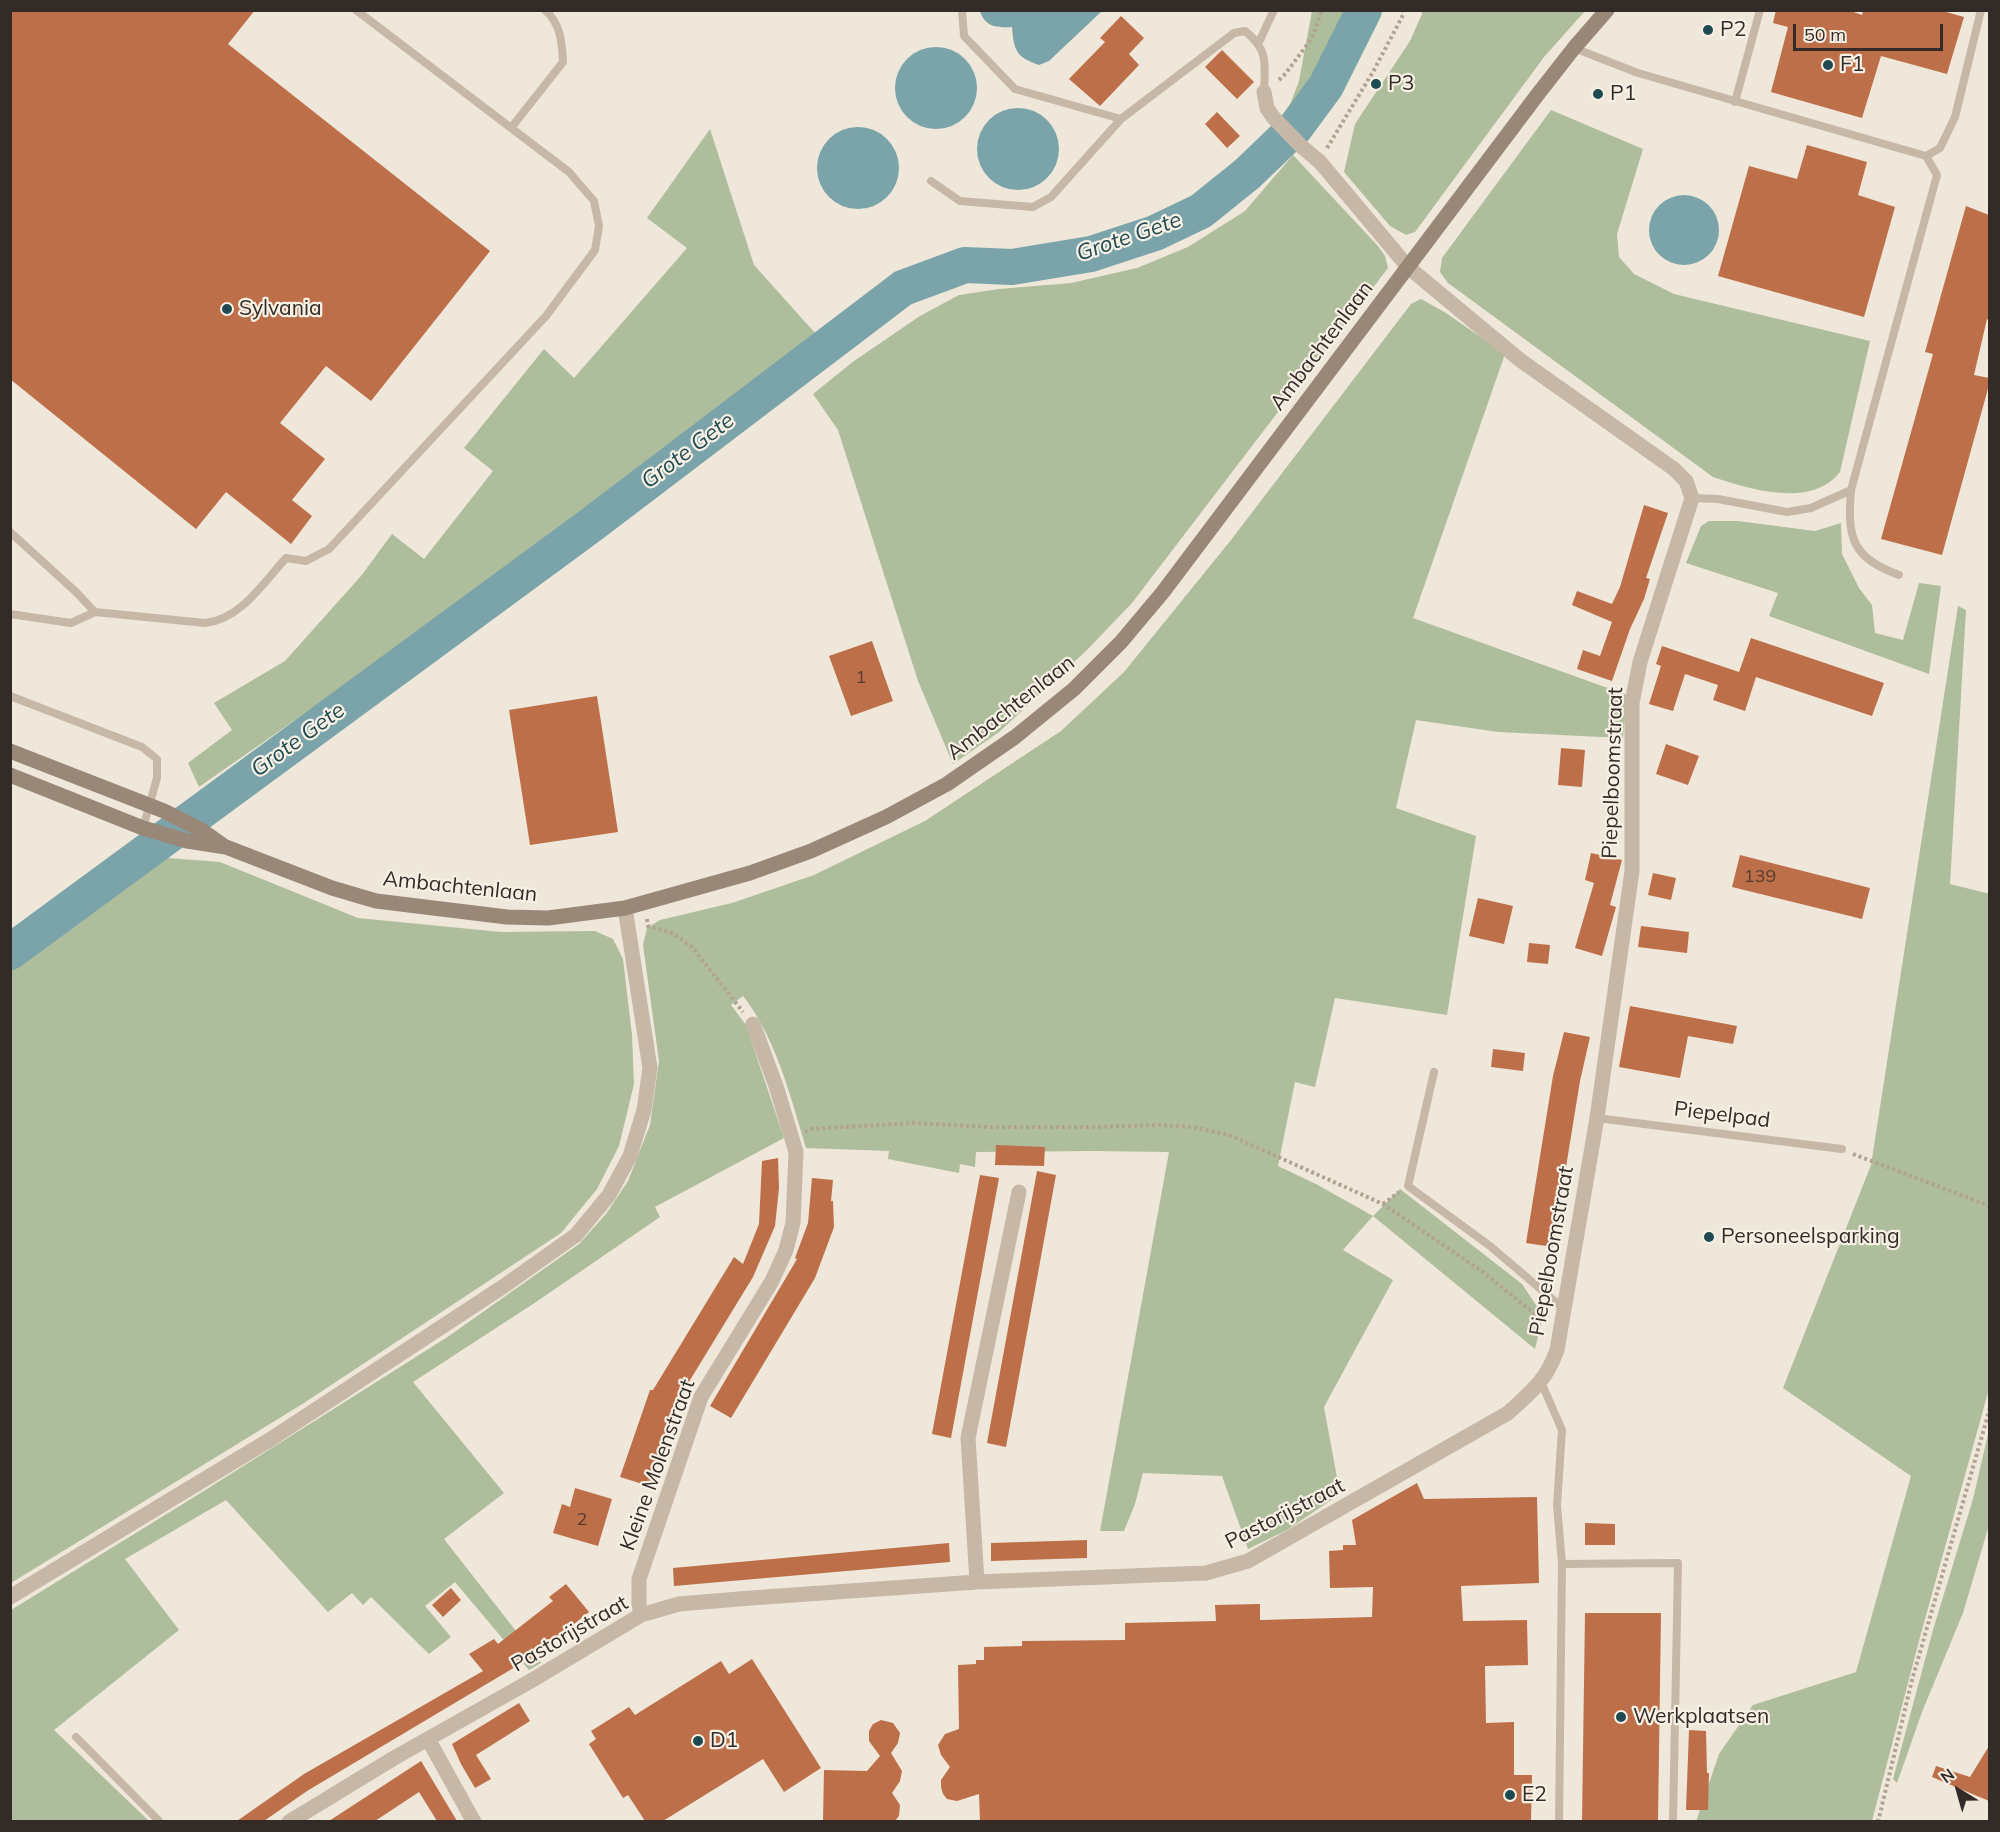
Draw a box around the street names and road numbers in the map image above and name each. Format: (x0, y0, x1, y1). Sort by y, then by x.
street label: Ambachtenlaan (1265, 276, 1379, 416)
street label: Ambachtenlaan (942, 650, 1080, 766)
street label: Piepelboomstraat (1597, 687, 1629, 859)
street label: Ambachtenlaan (381, 866, 539, 908)
street label: Piepelpad (1672, 1097, 1772, 1133)
street label: Piepelboomstraat (1525, 1164, 1579, 1338)
street label: Kleine Molenstraat (615, 1376, 701, 1554)
street label: Pastorijstraat (1221, 1473, 1349, 1555)
street label: Pastorijstraat (507, 1590, 633, 1678)

